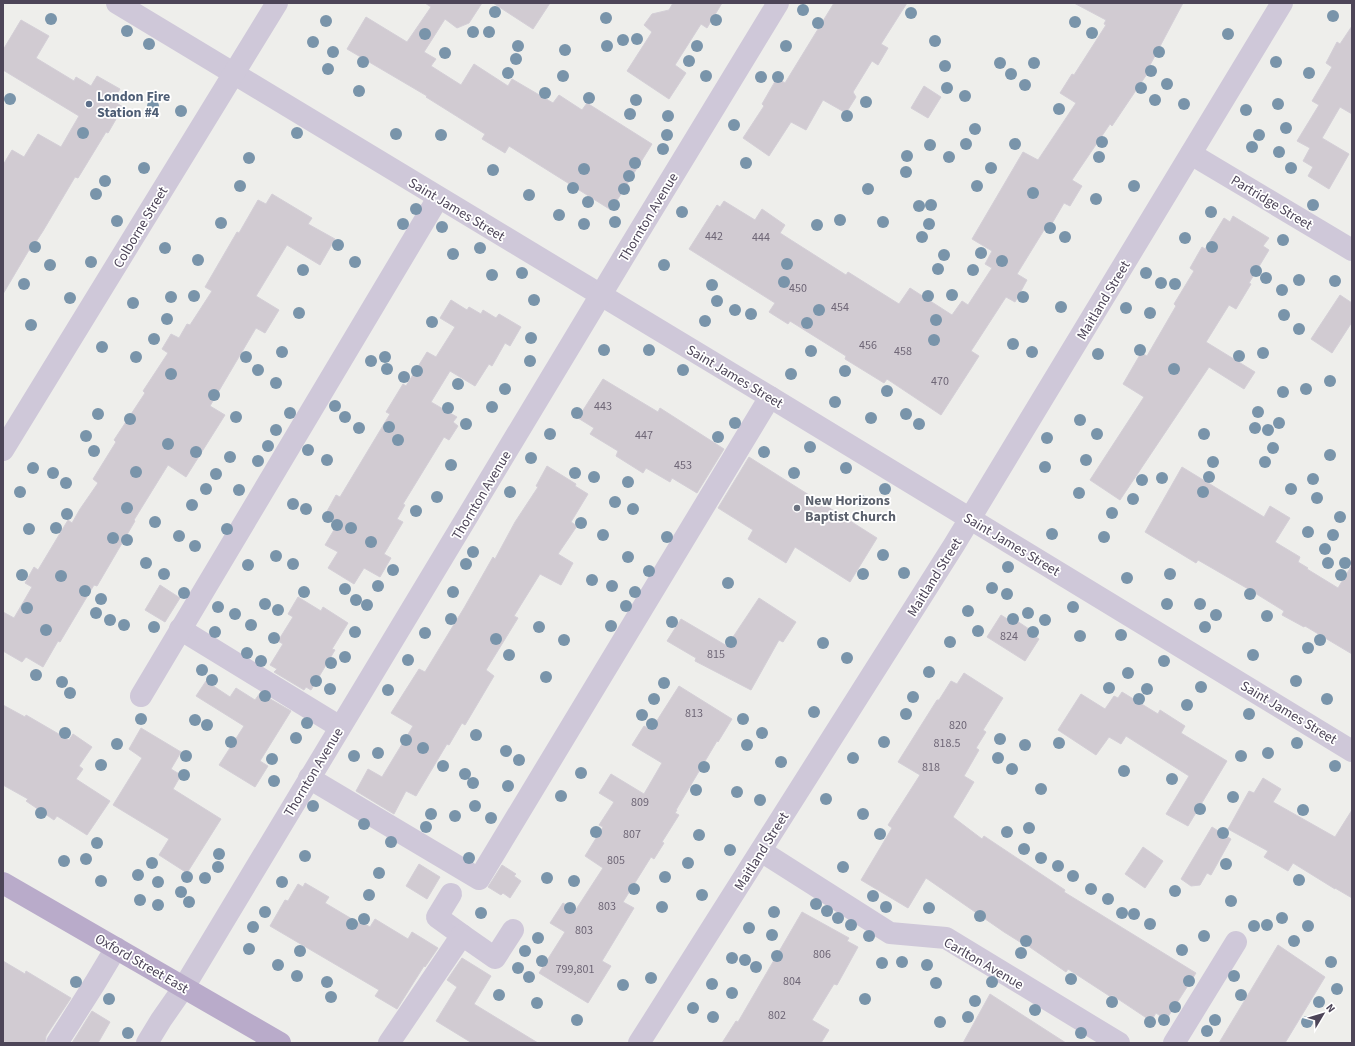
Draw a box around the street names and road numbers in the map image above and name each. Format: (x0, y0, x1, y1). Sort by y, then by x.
street label: Thornton Avenue (614, 169, 683, 266)
street label: Partridge Street (1227, 171, 1316, 235)
street label: Saint James Street (405, 173, 509, 247)
street label: Colborne Street (109, 183, 173, 272)
street label: Maitland Street (1072, 257, 1136, 344)
street label: Saint James Street (683, 340, 787, 414)
street label: Thornton Avenue (447, 447, 516, 544)
street label: Saint James Street (960, 508, 1064, 582)
street label: Maitland Street (903, 534, 967, 621)
street label: Saint James Street (1237, 676, 1341, 750)
street label: Thornton Avenue (279, 724, 348, 821)
street label: Maitland Street (730, 808, 794, 895)
street label: Oxford Street East (91, 929, 192, 999)
street label: Carlton Avenue (940, 933, 1027, 995)

